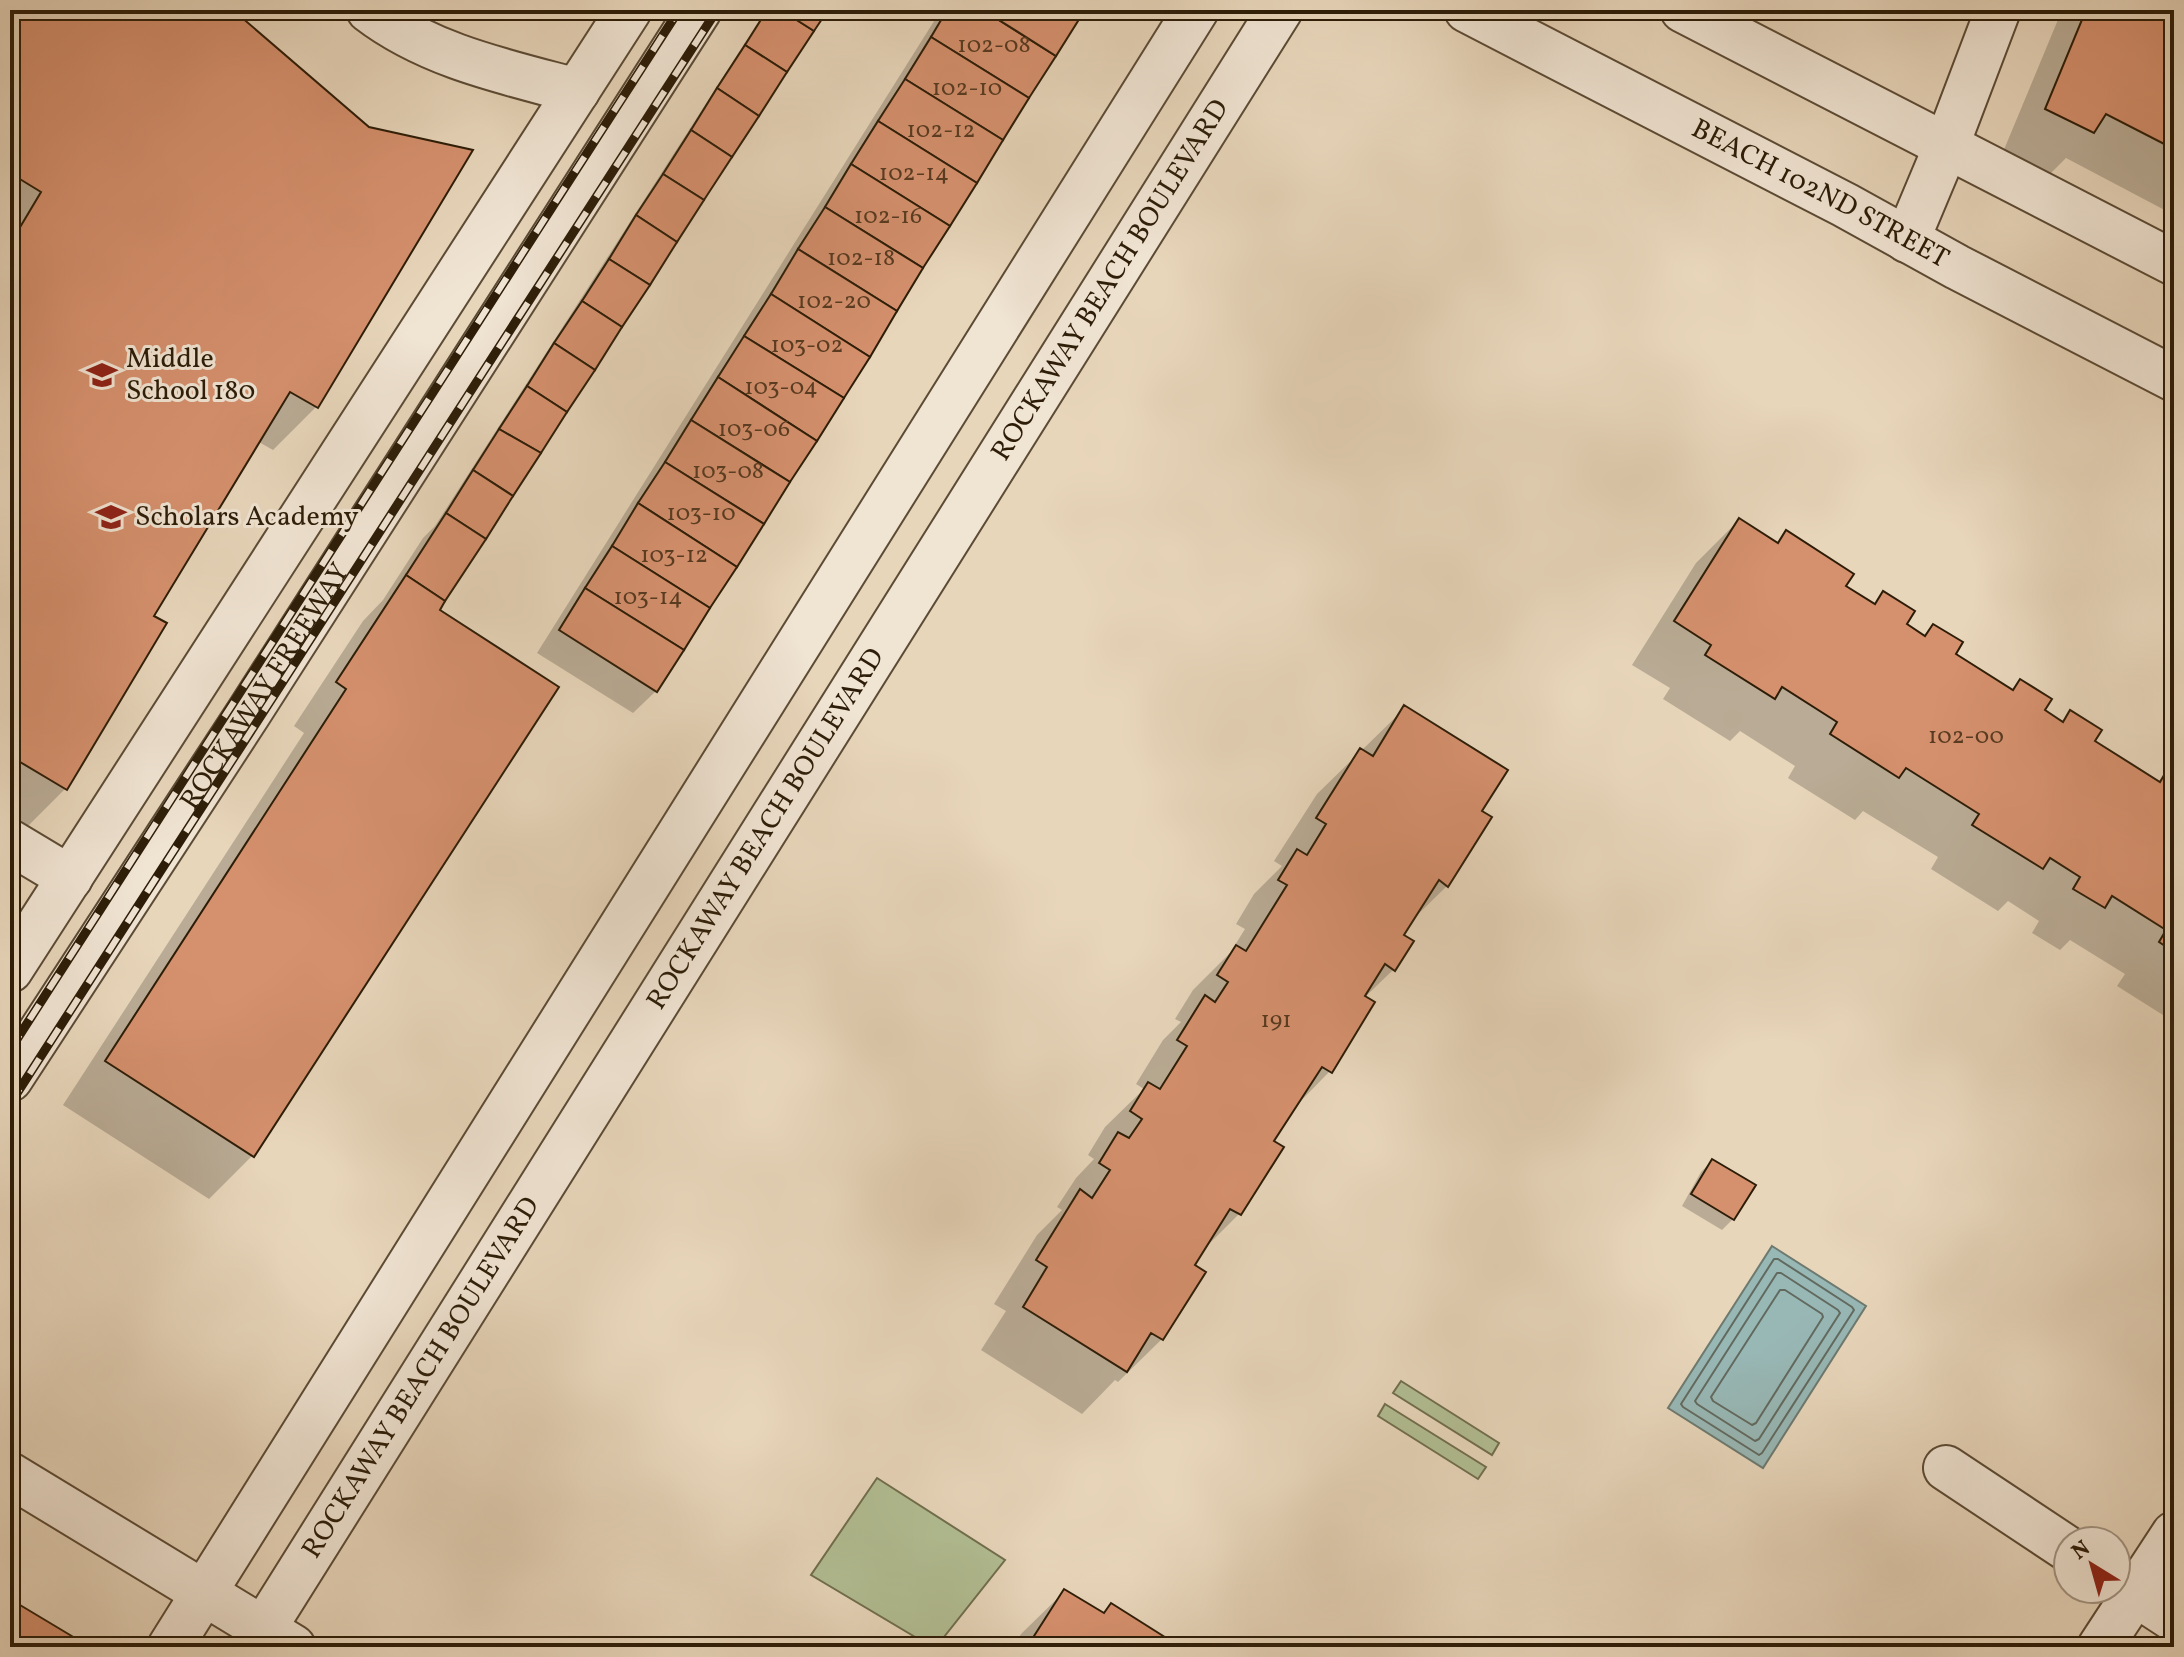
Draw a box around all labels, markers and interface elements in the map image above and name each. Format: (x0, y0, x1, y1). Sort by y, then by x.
house number: 102-08 (957, 29, 1031, 63)
house number: 102-10 (932, 72, 1002, 106)
street label: ROCKAWAY BEACH BOULEVARD (982, 92, 1239, 469)
street label: BEACH 102ND STREET (1684, 109, 1956, 278)
house number: 102-12 (907, 114, 975, 148)
house number: 102-14 (879, 157, 949, 191)
house number: 102-16 (854, 200, 922, 234)
house number: 102-18 (827, 242, 895, 276)
house number: 102-20 (797, 285, 871, 319)
house number: 103-02 (771, 329, 843, 363)
place label: Middle School 180 (126, 340, 255, 411)
school or university icon: Middle School 180 (85, 358, 119, 392)
house number: 103-04 (744, 371, 818, 405)
house number: 103-06 (718, 413, 790, 447)
house number: 103-08 (692, 455, 764, 489)
house number: 103-10 (666, 497, 736, 531)
place label: Scholars Academy (135, 498, 359, 537)
school or university icon: Scholars Academy (94, 500, 128, 534)
house number: 103-12 (640, 539, 708, 573)
street label: ROCKAWAY FREEWAY (171, 556, 359, 818)
house number: 103-14 (613, 581, 683, 615)
street label: ROCKAWAY BEACH BOULEVARD (637, 641, 894, 1017)
house number: 102-00 (1928, 720, 2004, 754)
house number: 191 (1260, 1004, 1292, 1038)
street label: ROCKAWAY BEACH BOULEVARD (293, 1189, 549, 1566)
north arrow (2052, 1525, 2132, 1605)
text: N (2066, 1534, 2097, 1568)

